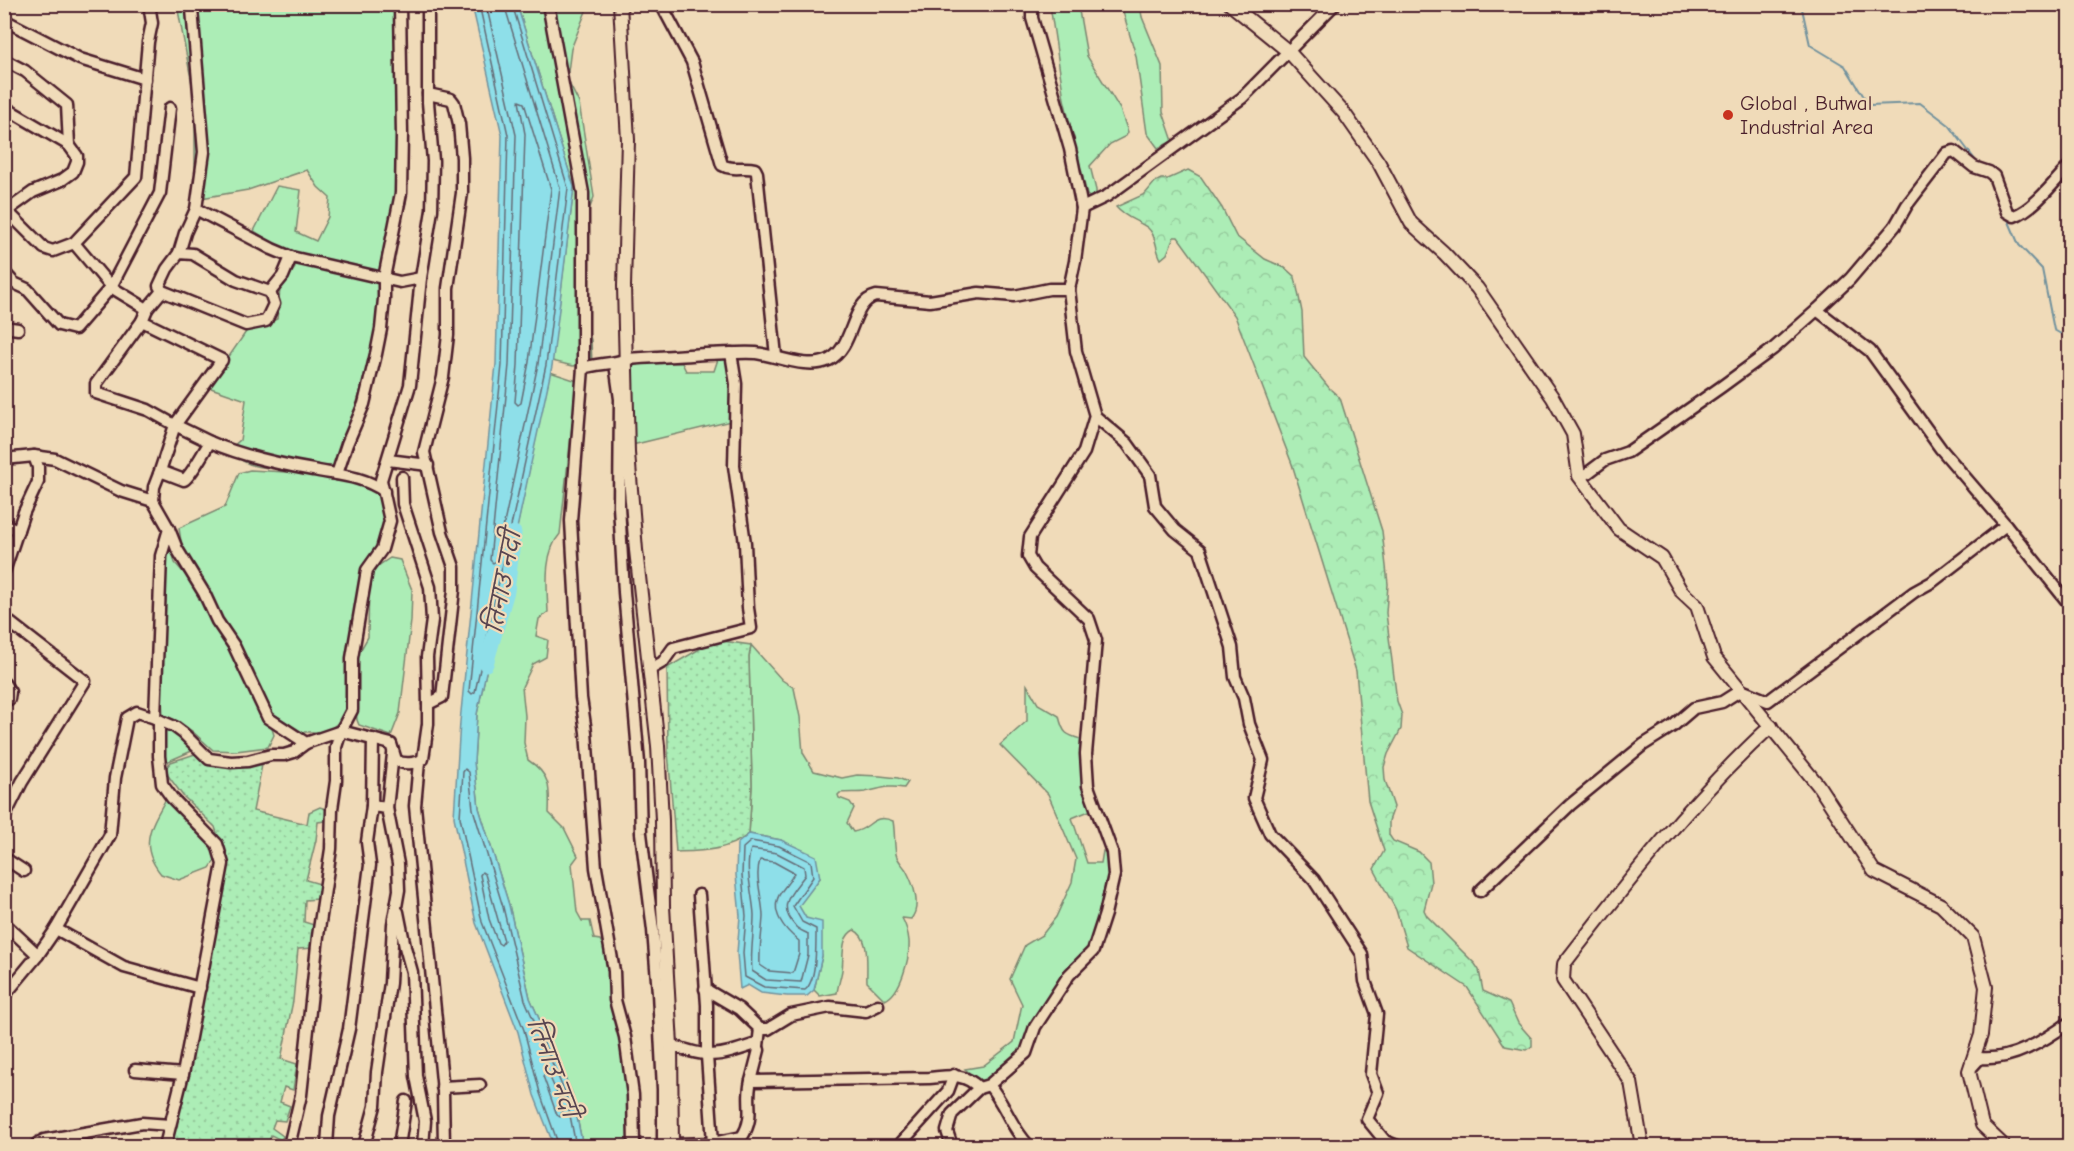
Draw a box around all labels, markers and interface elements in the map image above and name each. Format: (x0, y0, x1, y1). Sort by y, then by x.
place label: Global , Butwal Industrial Area (1740, 91, 1874, 139)
marker: Global , Butwal Industrial Area (1721, 108, 1735, 122)
water label: तिनाउ नदी (476, 522, 528, 636)
water label: तिनाउ नदी (521, 1013, 589, 1126)

